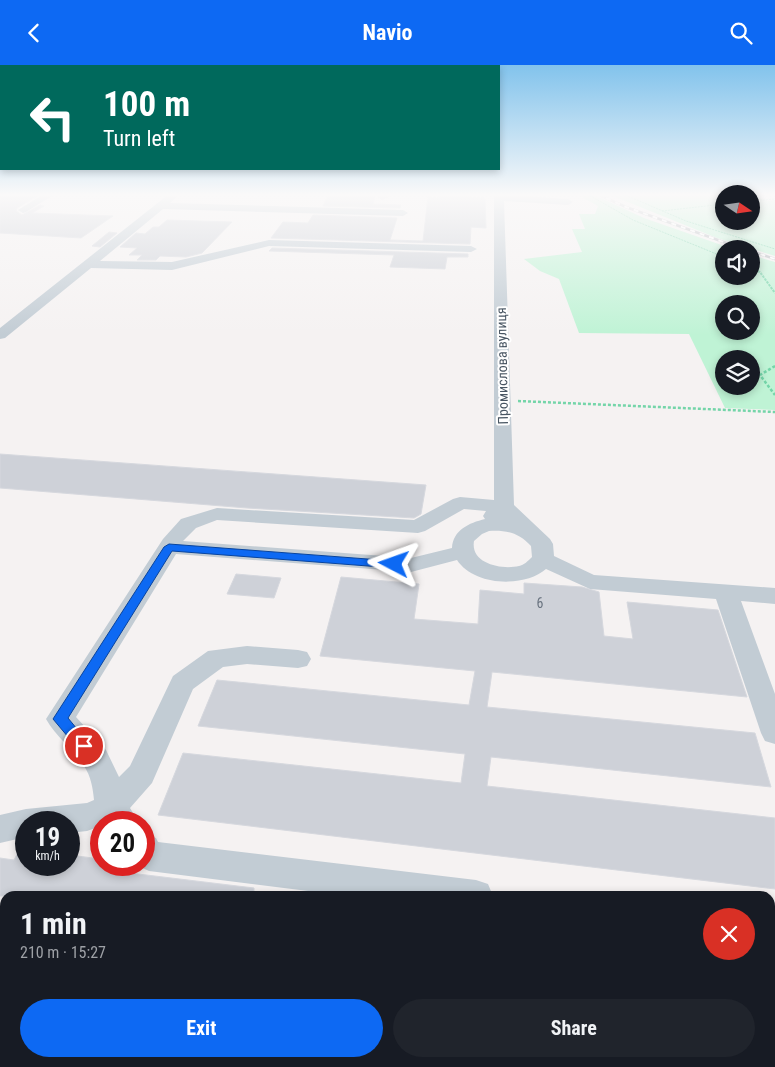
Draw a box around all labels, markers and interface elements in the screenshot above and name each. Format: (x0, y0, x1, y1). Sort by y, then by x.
icon: back (20, 19, 48, 47)
icon: search (727, 19, 755, 47)
text: Navio (362, 20, 413, 45)
text: 100 m (103, 84, 190, 125)
icon: left (20, 85, 85, 150)
text: Turn left (103, 126, 175, 151)
north arrow (715, 185, 760, 230)
map controls (715, 185, 760, 395)
button: sound (715, 240, 760, 285)
button: search (715, 295, 760, 340)
street label: Промислова вулиця (493, 307, 511, 425)
button: layers (715, 350, 760, 395)
position arrow (367, 537, 419, 589)
house number: 6 (537, 595, 544, 611)
pin (63, 725, 105, 767)
icon: arrive (70, 732, 98, 760)
speed limit sign: 20 (90, 811, 155, 876)
text: 19 (35, 823, 60, 852)
text: km/h (35, 849, 60, 863)
text: 1 min (20, 906, 87, 941)
button: close (703, 908, 755, 960)
text: 210 m · 15:27 (20, 943, 106, 962)
button: Exit (20, 999, 383, 1057)
button: Share (393, 999, 755, 1057)

